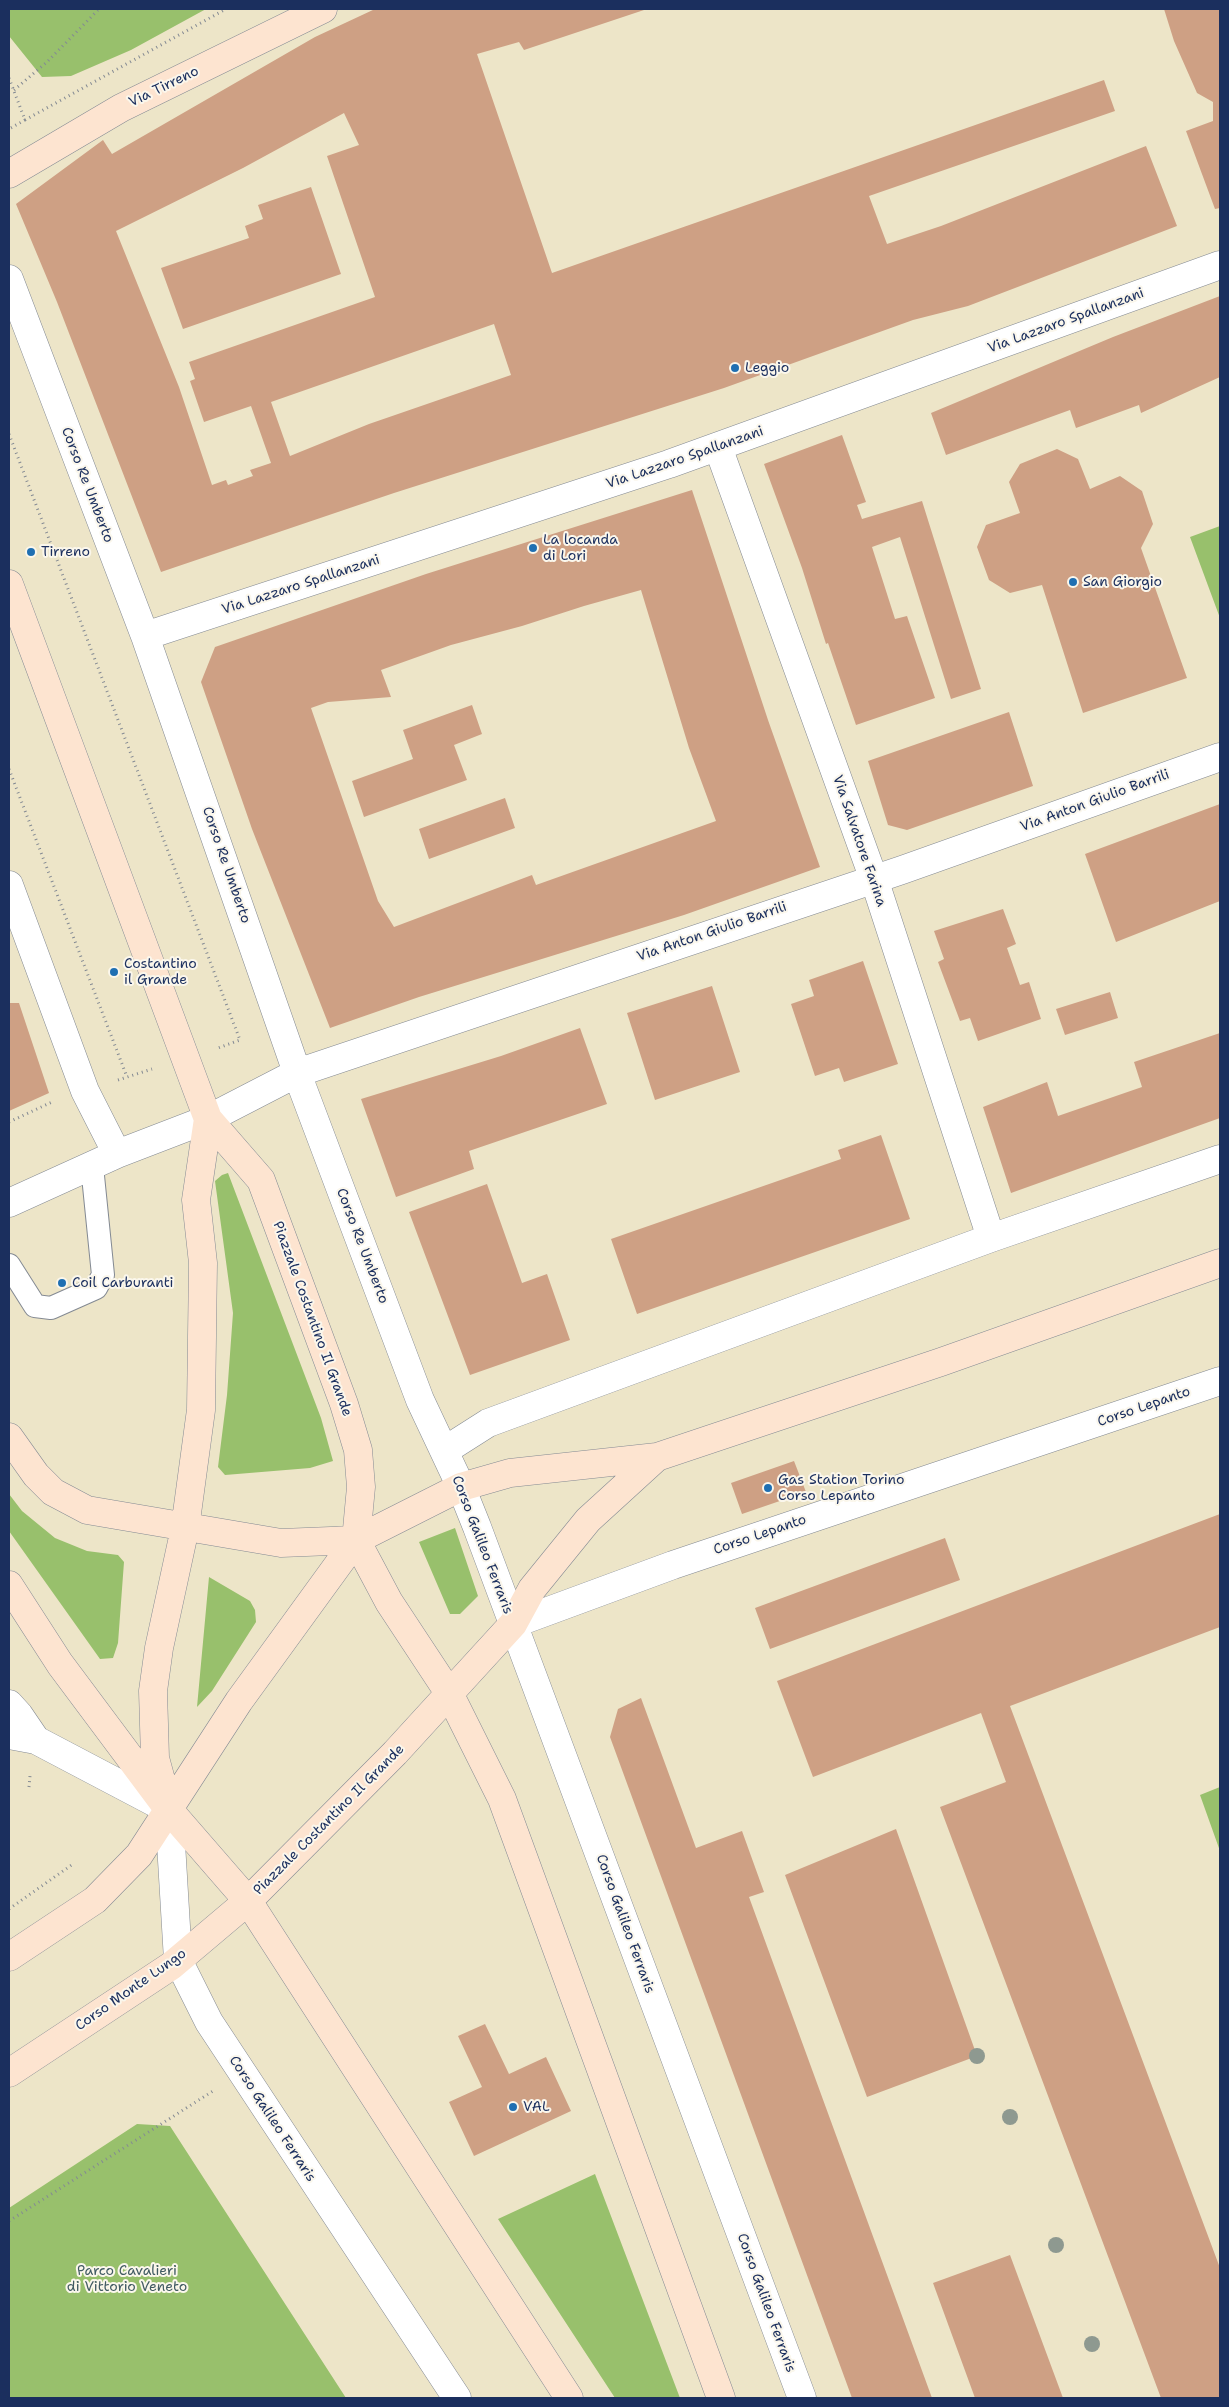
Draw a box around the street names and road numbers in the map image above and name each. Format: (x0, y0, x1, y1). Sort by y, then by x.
street label: Via Tirreno (126, 63, 202, 111)
street label: Via Lazzaro Spallanzani (986, 285, 1146, 357)
street label: Via Lazzaro Spallanzani (604, 423, 766, 493)
street label: Corso Re Umberto (57, 425, 117, 545)
street label: Via Lazzaro Spallanzani (220, 551, 382, 619)
street label: Via Anton Giulio Barrili (1018, 766, 1172, 836)
street label: Via Salvatore Farina (829, 773, 889, 909)
street label: Corso Re Umberto (198, 805, 254, 925)
street label: Via Anton Giulio Barrili (635, 898, 789, 966)
street label: Corso Re Umberto (332, 1186, 392, 1306)
street label: Piazzale Costantino Il Grande (269, 1219, 355, 1419)
street label: Corso Lepanto (1095, 1383, 1193, 1431)
street label: Corso Galileo Ferraris (448, 1473, 516, 1617)
street label: Corso Lepanto (711, 1511, 809, 1559)
street label: Piazzale Costantino Il Grande (250, 1741, 408, 1899)
street label: Corso Galileo Ferraris (592, 1852, 658, 1996)
street label: Corso Monte Lungo (72, 1945, 190, 2035)
street label: Corso Galileo Ferraris (225, 2053, 319, 2185)
street label: Corso Galileo Ferraris (733, 2231, 799, 2375)

